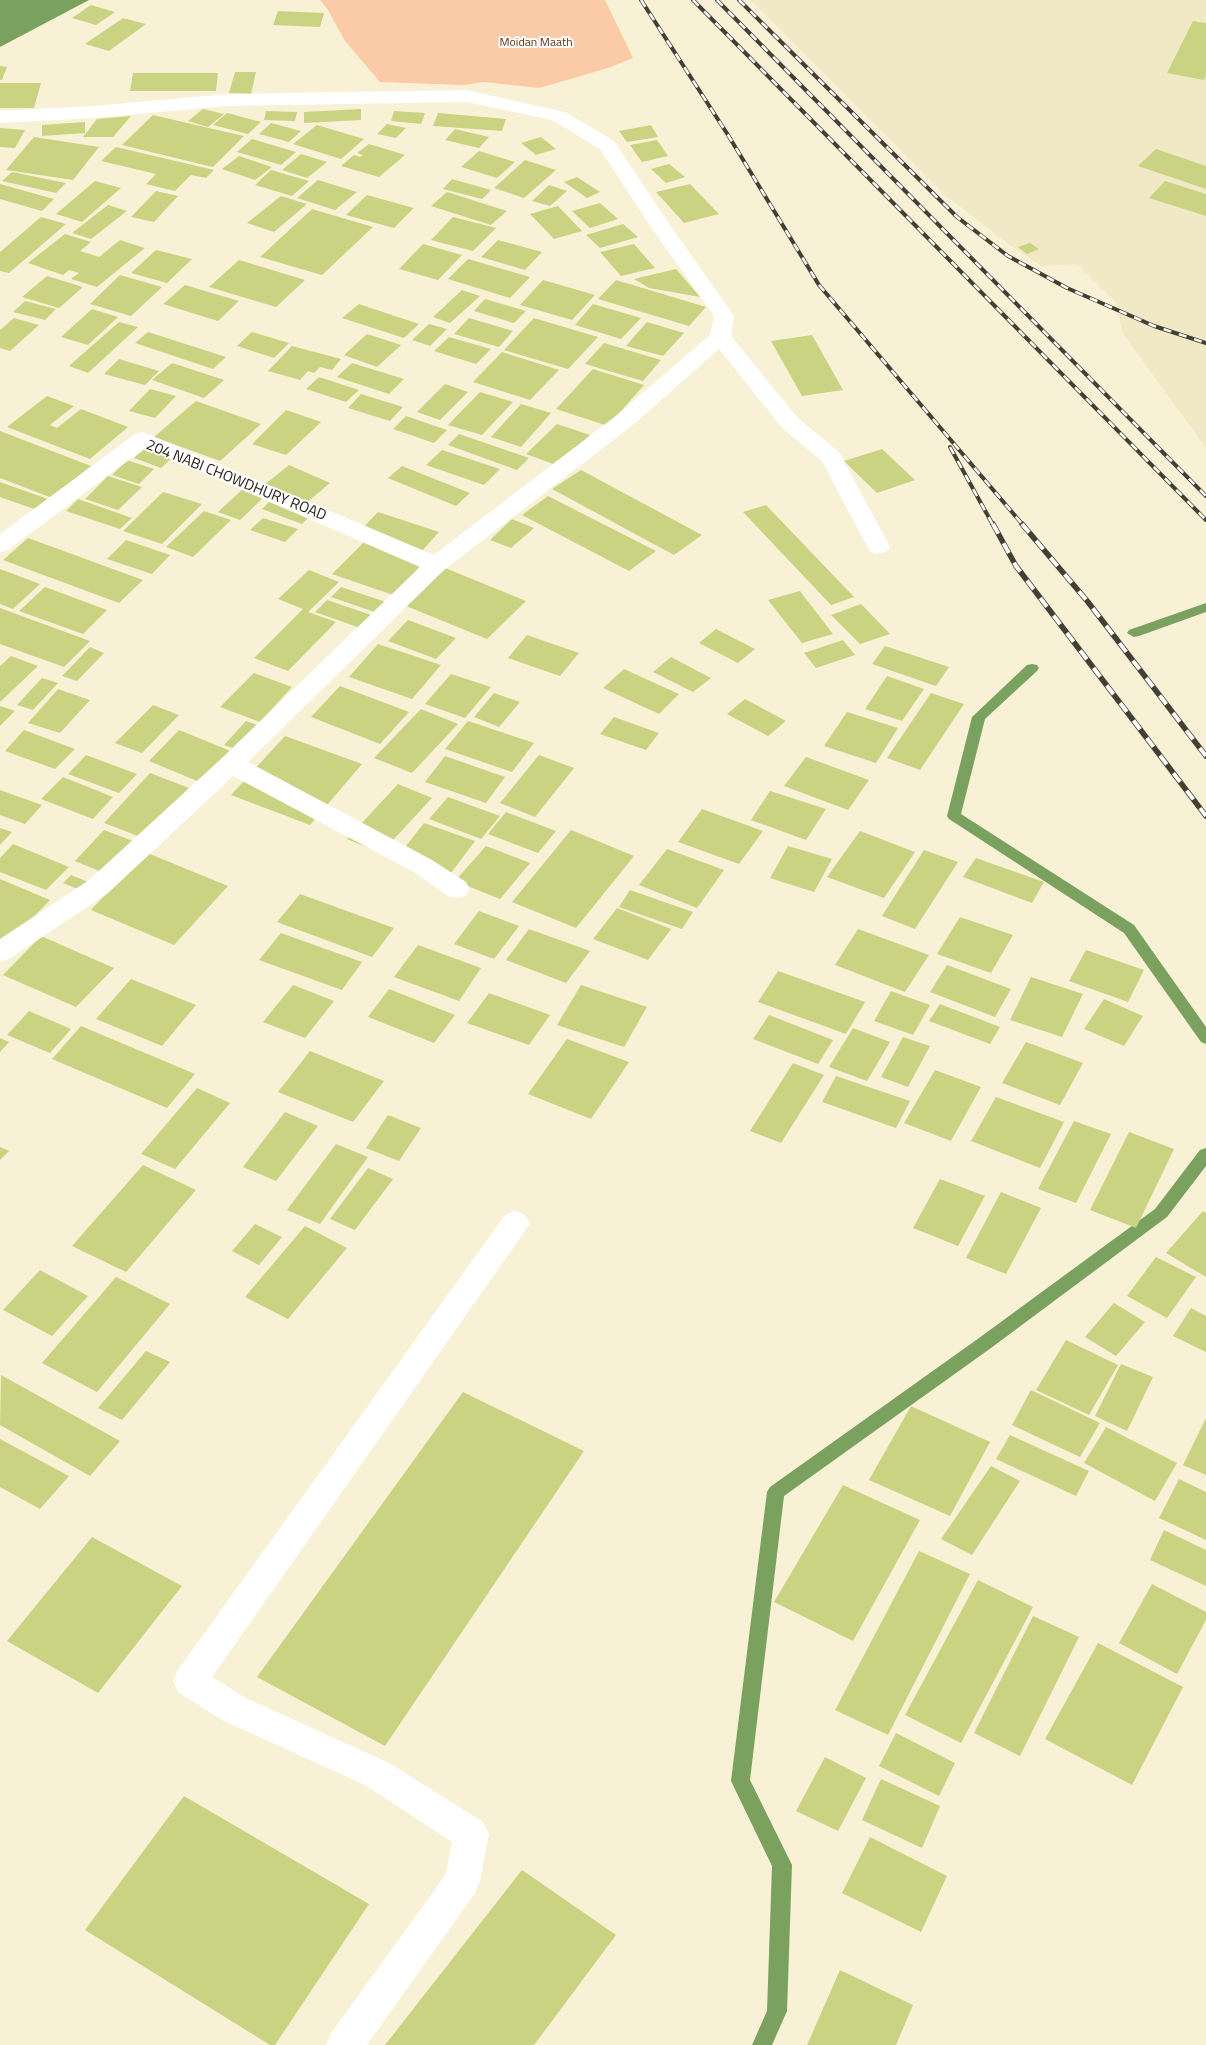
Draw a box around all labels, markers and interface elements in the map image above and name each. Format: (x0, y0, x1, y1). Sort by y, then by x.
park label: Moidan Maath (499, 36, 573, 50)
street label: 204 NABI CHOWDHURY ROAD (143, 437, 329, 525)

